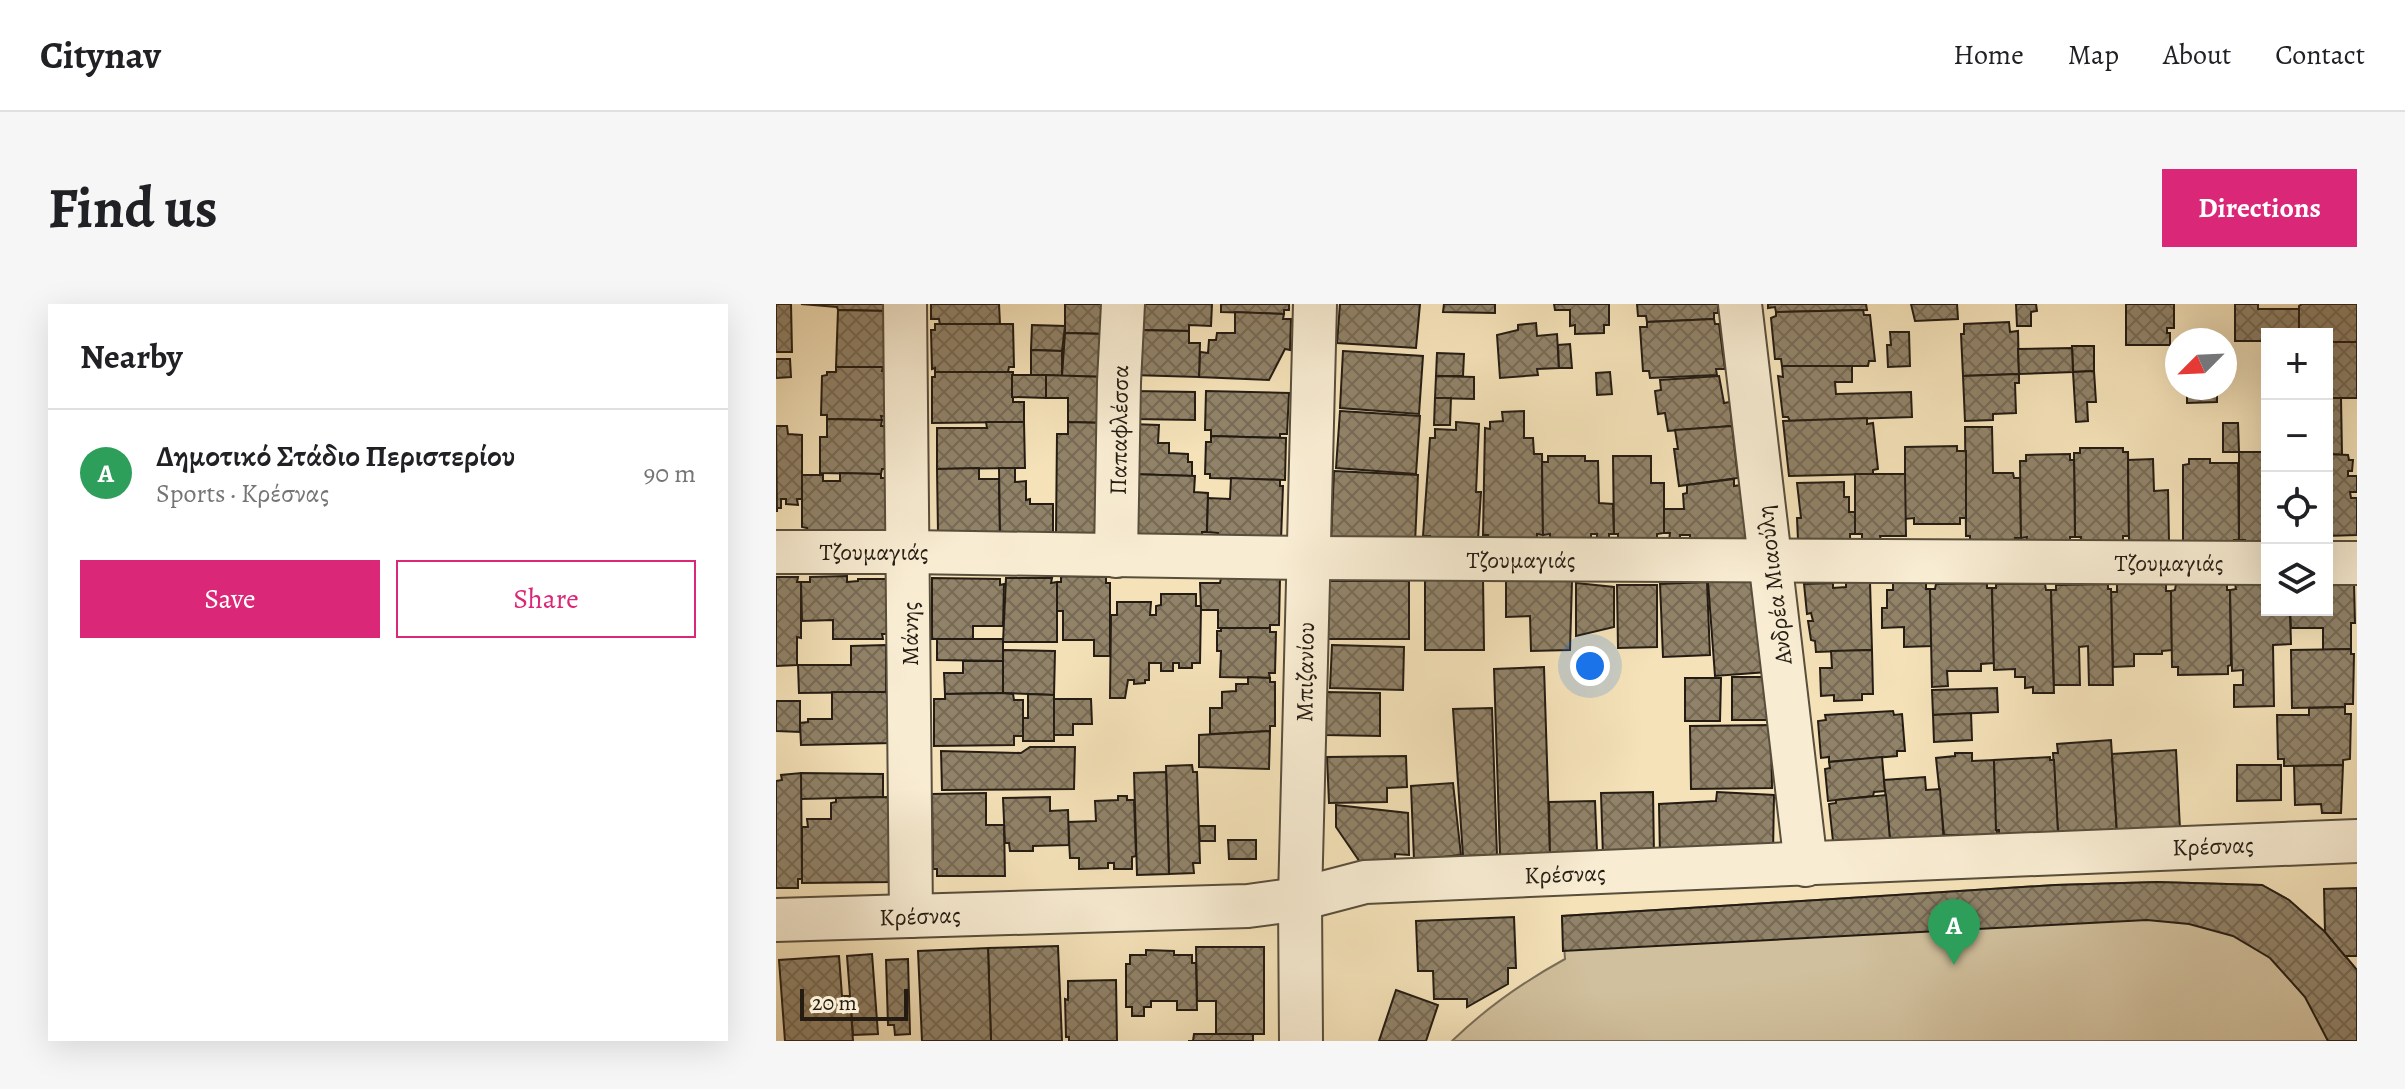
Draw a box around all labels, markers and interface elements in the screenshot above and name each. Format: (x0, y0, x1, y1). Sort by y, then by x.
text: Citynav (40, 29, 161, 81)
text: Home (1953, 36, 2024, 74)
text: Map (2068, 36, 2119, 74)
text: About (2163, 36, 2231, 74)
text: Contact (2275, 36, 2365, 74)
button: Directions (2162, 169, 2357, 247)
text: Find us (48, 170, 218, 246)
north arrow (2165, 328, 2237, 400)
map controls (2261, 328, 2333, 616)
button: + (2261, 328, 2333, 400)
text: Nearby (80, 333, 183, 380)
street label: Παπαφλέσσα (1102, 365, 1136, 495)
button: − (2261, 400, 2333, 472)
text: Δημοτικό Στάδιο Περιστερίου (156, 436, 515, 476)
text: A (98, 456, 114, 491)
text: 90 m (644, 456, 696, 491)
button: locate (2261, 472, 2333, 544)
text: Sports · Κρέσνας (156, 476, 329, 511)
street label: Ανδρέα Μιαούλη (1748, 504, 1800, 667)
street label: Τζουμαγιάς (819, 536, 929, 568)
street label: Τζουμαγιάς (1466, 544, 1576, 576)
button: layers (2261, 544, 2333, 616)
street label: Τζουμαγιάς (2114, 547, 2224, 579)
button: Save (80, 560, 380, 638)
button: Share (396, 560, 696, 638)
street label: Μάνης (894, 602, 926, 666)
street label: Μπιζανίου (1288, 622, 1322, 722)
your location (1570, 646, 1610, 686)
street label: Κρέσνας (2172, 829, 2254, 863)
street label: Κρέσνας (1524, 857, 1606, 891)
street label: Κρέσνας (879, 899, 961, 933)
pin: A (1928, 899, 1980, 965)
scale bar (800, 985, 908, 1021)
text: 20 m (812, 988, 857, 1018)

